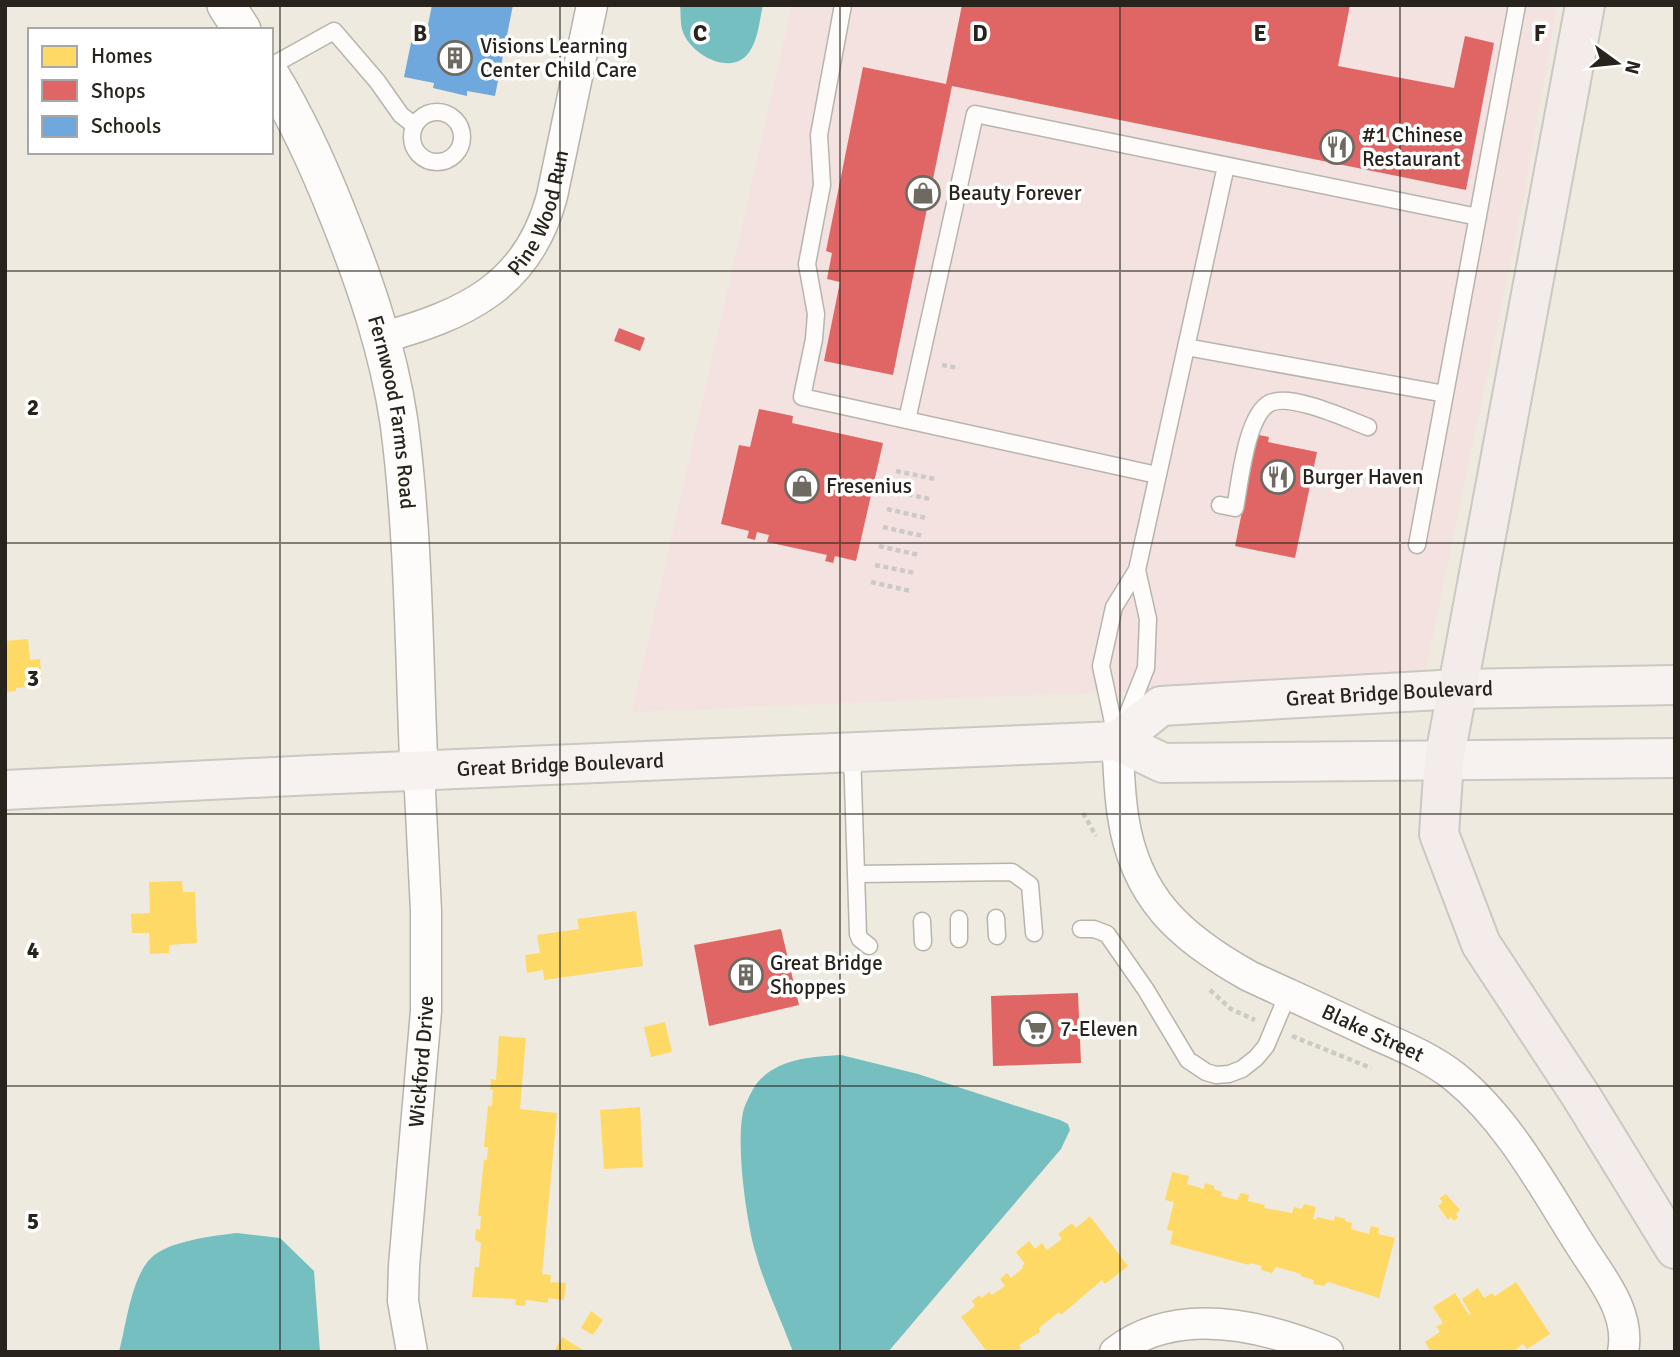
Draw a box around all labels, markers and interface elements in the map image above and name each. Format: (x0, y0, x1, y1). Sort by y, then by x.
text: B (413, 19, 427, 48)
text: C (693, 19, 707, 48)
text: D (972, 19, 988, 48)
text: E (1253, 19, 1267, 48)
text: F (1534, 19, 1546, 48)
legend (28, 28, 273, 154)
north arrow (1582, 28, 1652, 98)
place label: Visions Learning Center Child Care (480, 33, 637, 83)
building icon: Visions Learning Center Child Care (436, 39, 474, 77)
text: Homes (91, 43, 153, 69)
text: N (1619, 58, 1646, 77)
text: Shops (91, 78, 145, 104)
text: Schools (91, 113, 161, 139)
place label: #1 Chinese Restaurant (1362, 122, 1463, 172)
restaurant icon: #1 Chinese Restaurant (1318, 128, 1356, 166)
street label: Pine Wood Run (502, 148, 574, 281)
shop icon: Beauty Forever (904, 174, 942, 212)
place label: Beauty Forever (948, 180, 1082, 206)
street label: Fernwood Farms Road (362, 312, 421, 510)
text: 2 (27, 393, 39, 422)
restaurant icon: Burger Haven (1259, 458, 1297, 496)
place label: Burger Haven (1302, 464, 1423, 490)
shop icon: Fresenius (783, 467, 821, 505)
place label: Fresenius (826, 473, 912, 499)
text: 3 (27, 664, 39, 693)
street label: Great Bridge Boulevard (1285, 675, 1493, 712)
street label: Great Bridge Boulevard (456, 747, 665, 782)
text: 4 (27, 936, 39, 965)
place label: Great Bridge Shoppes (770, 950, 883, 1000)
building icon: Great Bridge Shoppes (727, 956, 765, 994)
street label: Wickford Drive (403, 996, 439, 1128)
street label: Blake Street (1318, 998, 1428, 1068)
supermarket icon: 7-Eleven (1017, 1010, 1055, 1048)
place label: 7-Eleven (1060, 1016, 1138, 1042)
text: 5 (27, 1207, 39, 1236)

